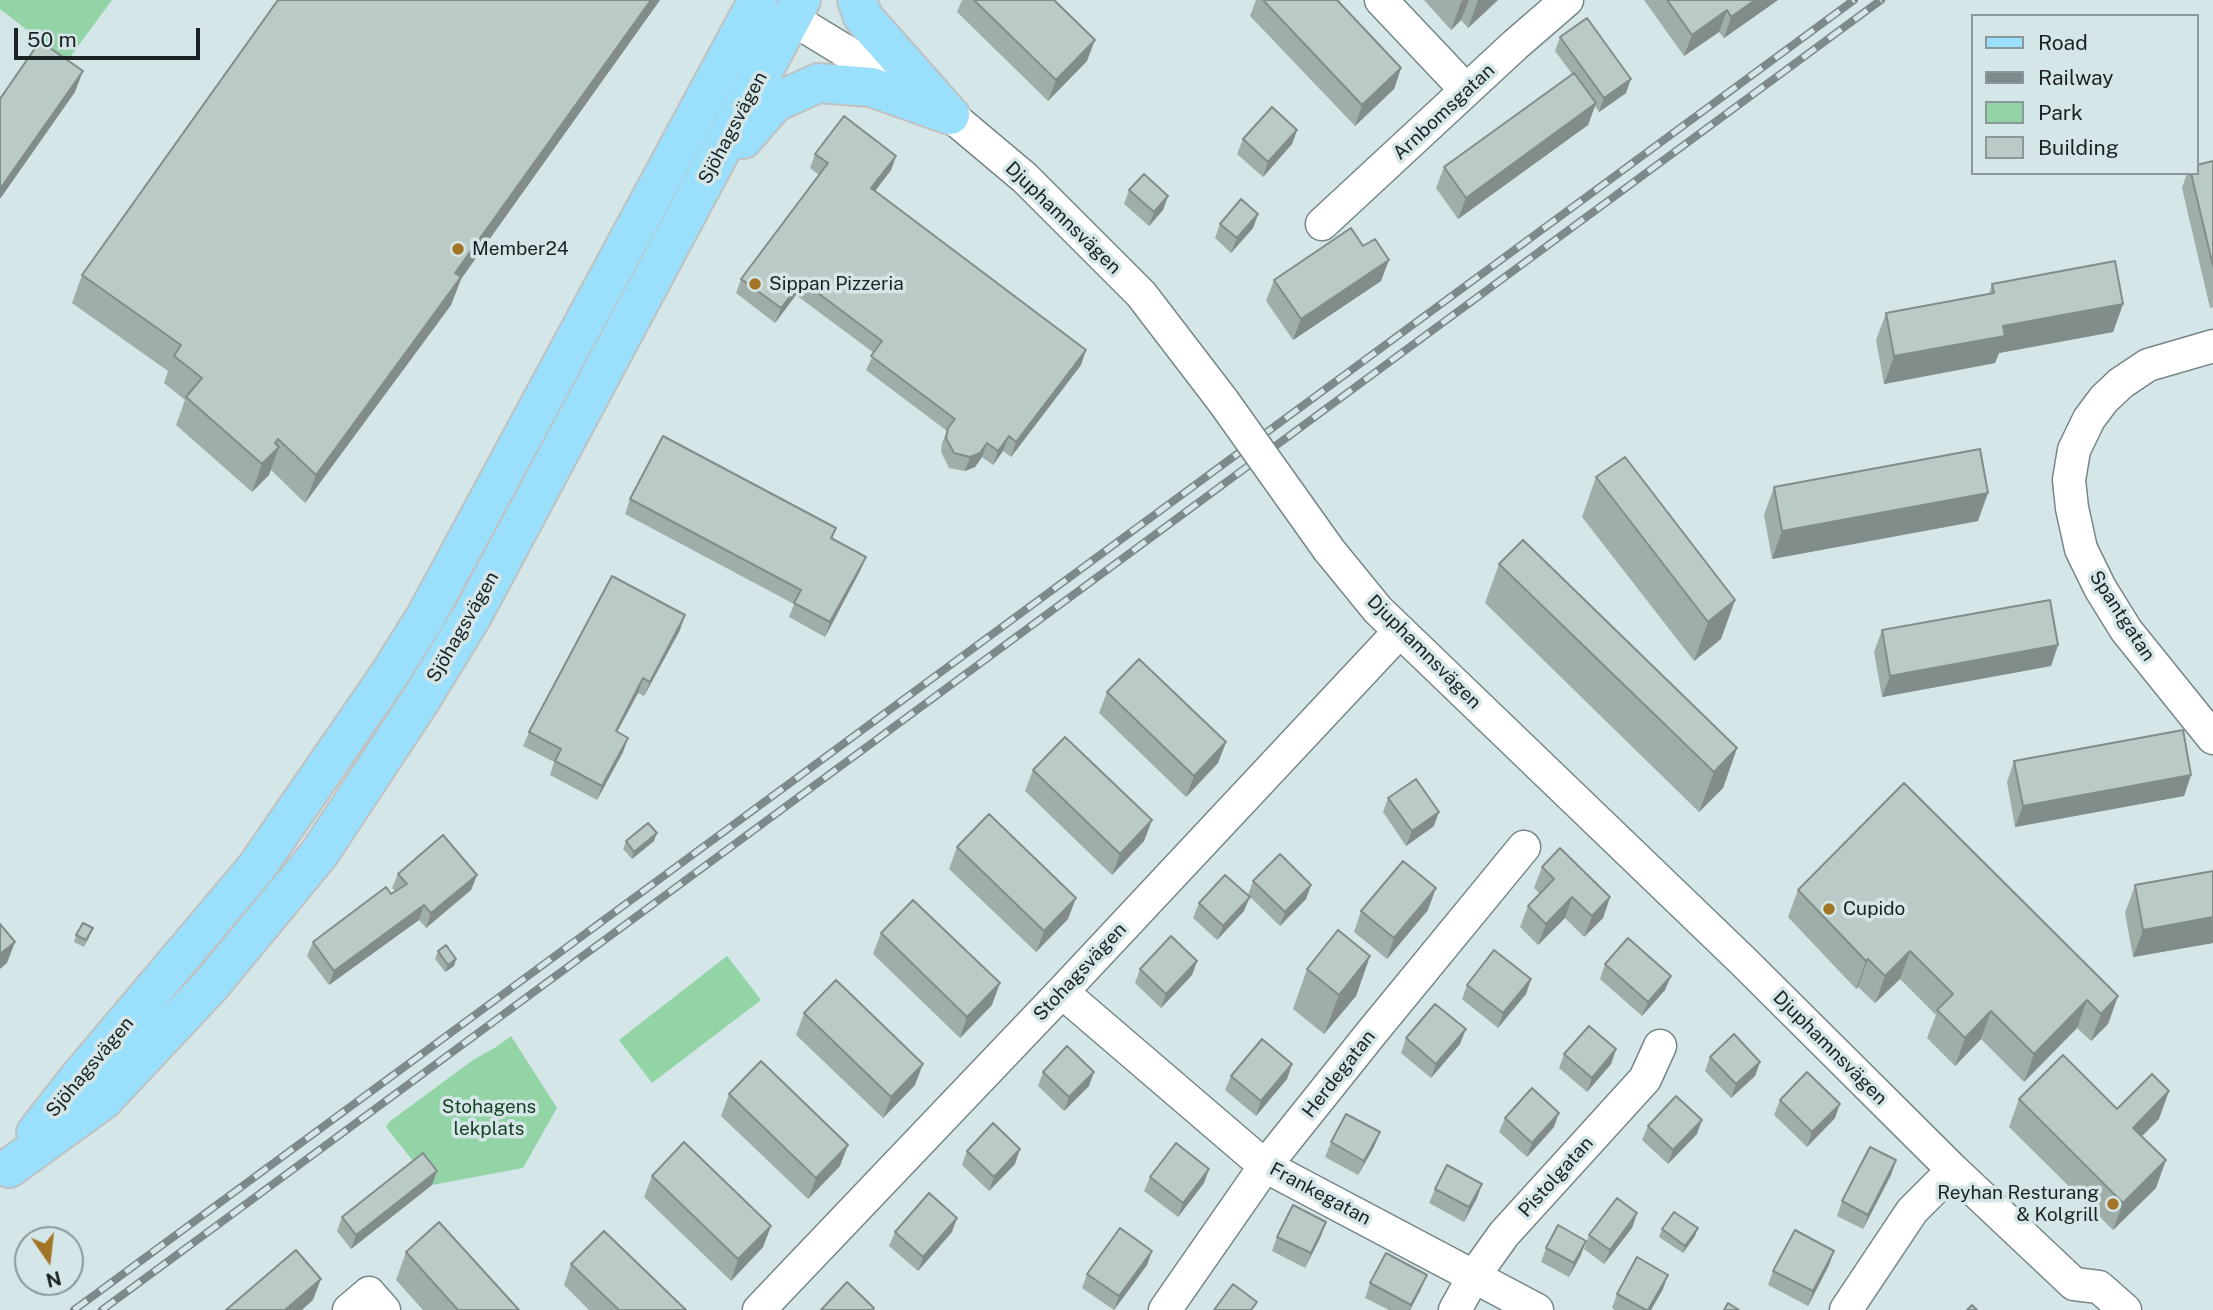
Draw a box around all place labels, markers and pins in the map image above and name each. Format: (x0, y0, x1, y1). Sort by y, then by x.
place label: Member24 (472, 238, 569, 260)
marker: Member24 (450, 241, 466, 257)
place label: Sippan Pizzeria (769, 273, 904, 295)
marker: Sippan Pizzeria (747, 276, 763, 292)
place label: Cupido (1843, 898, 1905, 920)
marker: Cupido (1821, 901, 1837, 917)
place label: Reyhan Resturang & Kolgrill (1937, 1182, 2099, 1226)
marker: Reyhan Resturang & Kolgrill (2105, 1196, 2121, 1212)

